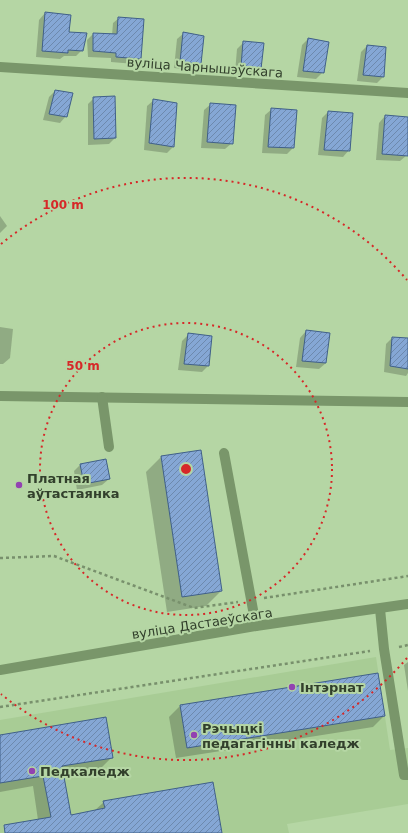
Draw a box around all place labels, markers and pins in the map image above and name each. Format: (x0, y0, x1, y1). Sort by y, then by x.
centre of rings (179, 462, 193, 476)
place label: Платная аўтастаянка (27, 471, 120, 501)
marker: Платная аўтастаянка (14, 480, 24, 490)
place label: Інтэрнат (300, 680, 364, 695)
marker: Інтэрнат (287, 682, 297, 692)
place label: Рэчыцкі педагагічны каледж (202, 721, 360, 751)
marker: Рэчыцкі педагагічны каледж (189, 730, 199, 740)
place label: Педкаледж (40, 764, 130, 779)
marker: Педкаледж (27, 766, 37, 776)

